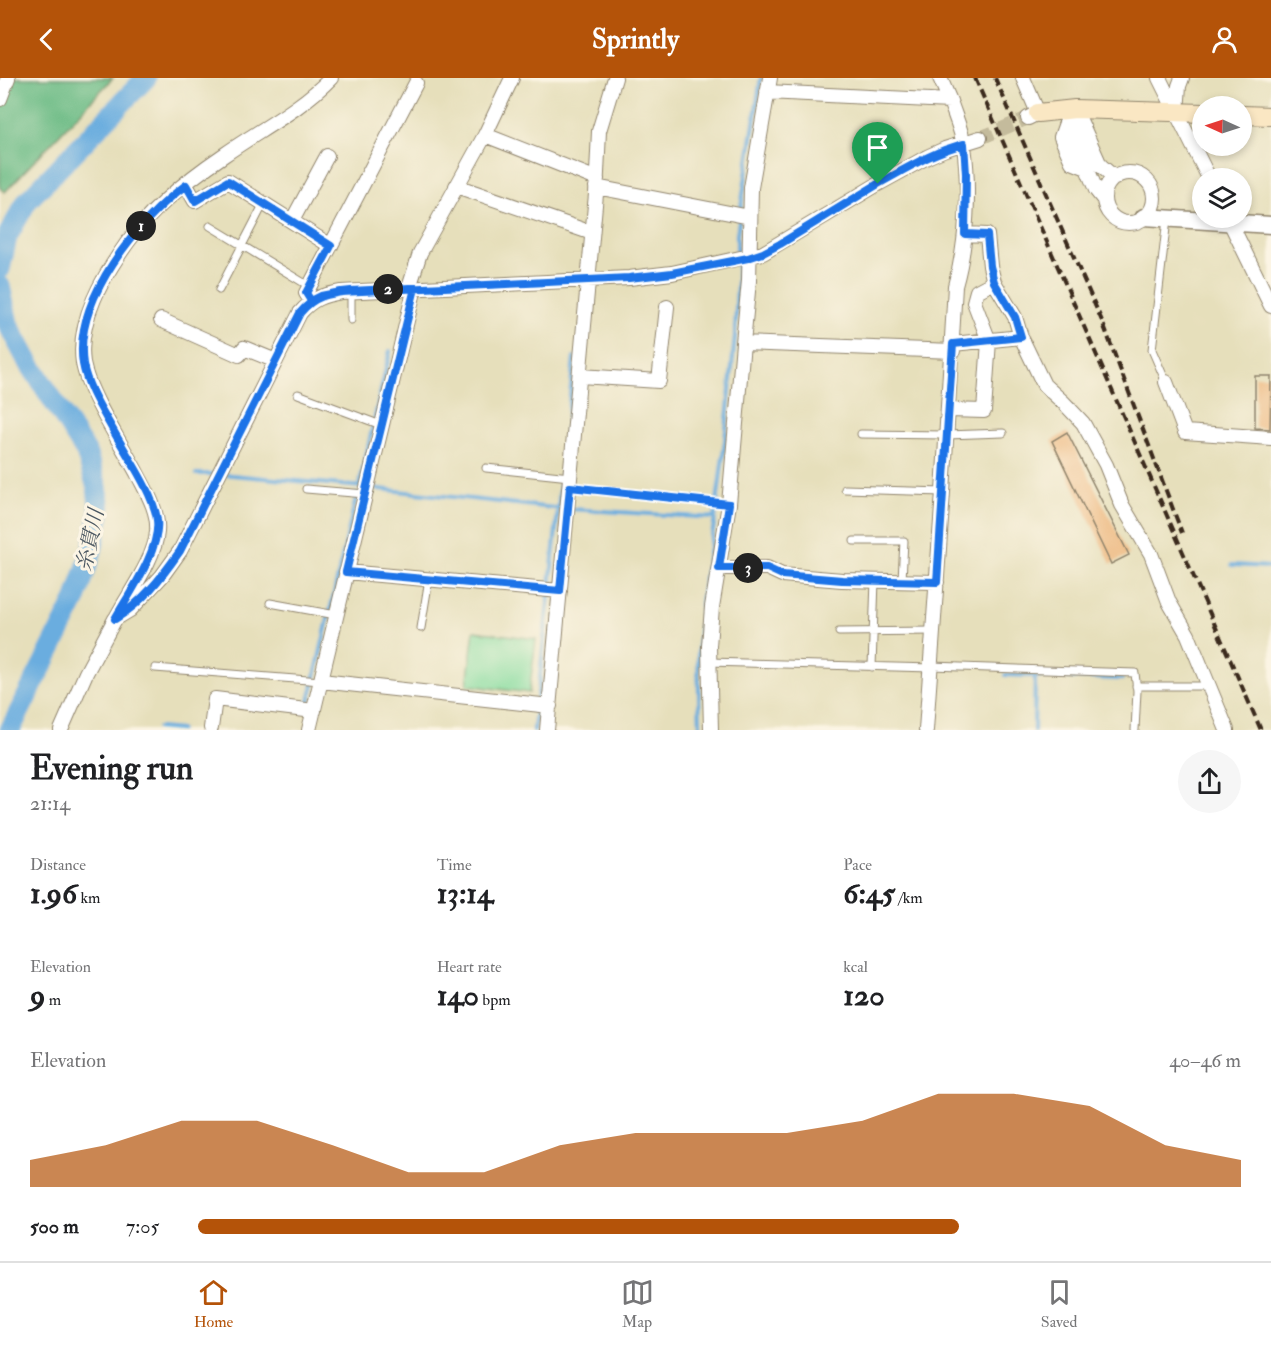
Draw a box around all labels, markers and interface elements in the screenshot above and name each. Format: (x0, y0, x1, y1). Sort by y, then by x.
icon: back (30, 23, 63, 56)
text: Sprintly (592, 23, 679, 56)
icon: person (1208, 23, 1241, 56)
north arrow (1192, 96, 1252, 156)
map controls (1192, 96, 1252, 228)
pin (852, 122, 903, 184)
icon: arrive (861, 131, 894, 164)
button: layers (1192, 168, 1252, 228)
pin: 1 (126, 211, 156, 241)
text: 1 (138, 216, 144, 236)
pin: 2 (373, 274, 403, 304)
text: 2 (384, 279, 392, 299)
water label: 糸貫川 (71, 505, 111, 574)
pin: 3 (733, 553, 763, 583)
text: 3 (745, 558, 751, 578)
text: Evening run (30, 748, 193, 789)
button: share (1178, 750, 1241, 813)
text: 21:14 (30, 791, 70, 816)
text: Distance (30, 855, 86, 875)
text: Time (437, 855, 472, 875)
text: Pace (843, 855, 872, 875)
text: 1.96 (30, 875, 77, 912)
text: 13:14 (437, 875, 493, 912)
text: 6:45 (843, 875, 895, 912)
text: km (77, 888, 100, 908)
text: /km (895, 888, 923, 908)
text: Elevation (30, 957, 91, 977)
text: Heart rate (437, 957, 502, 977)
text: kcal (843, 957, 868, 977)
text: 9 (30, 977, 45, 1014)
text: 140 (437, 977, 479, 1014)
text: 120 (843, 977, 885, 1014)
text: m (45, 990, 61, 1010)
text: bpm (479, 990, 511, 1010)
text: Elevation (30, 1048, 106, 1073)
text: 40–46 m (1169, 1048, 1241, 1073)
text: 500 m (30, 1214, 79, 1239)
text: 7:05 (126, 1214, 159, 1239)
tab: Home (194, 1276, 233, 1332)
tab: Map (621, 1276, 654, 1332)
tab: Saved (1041, 1276, 1077, 1332)

